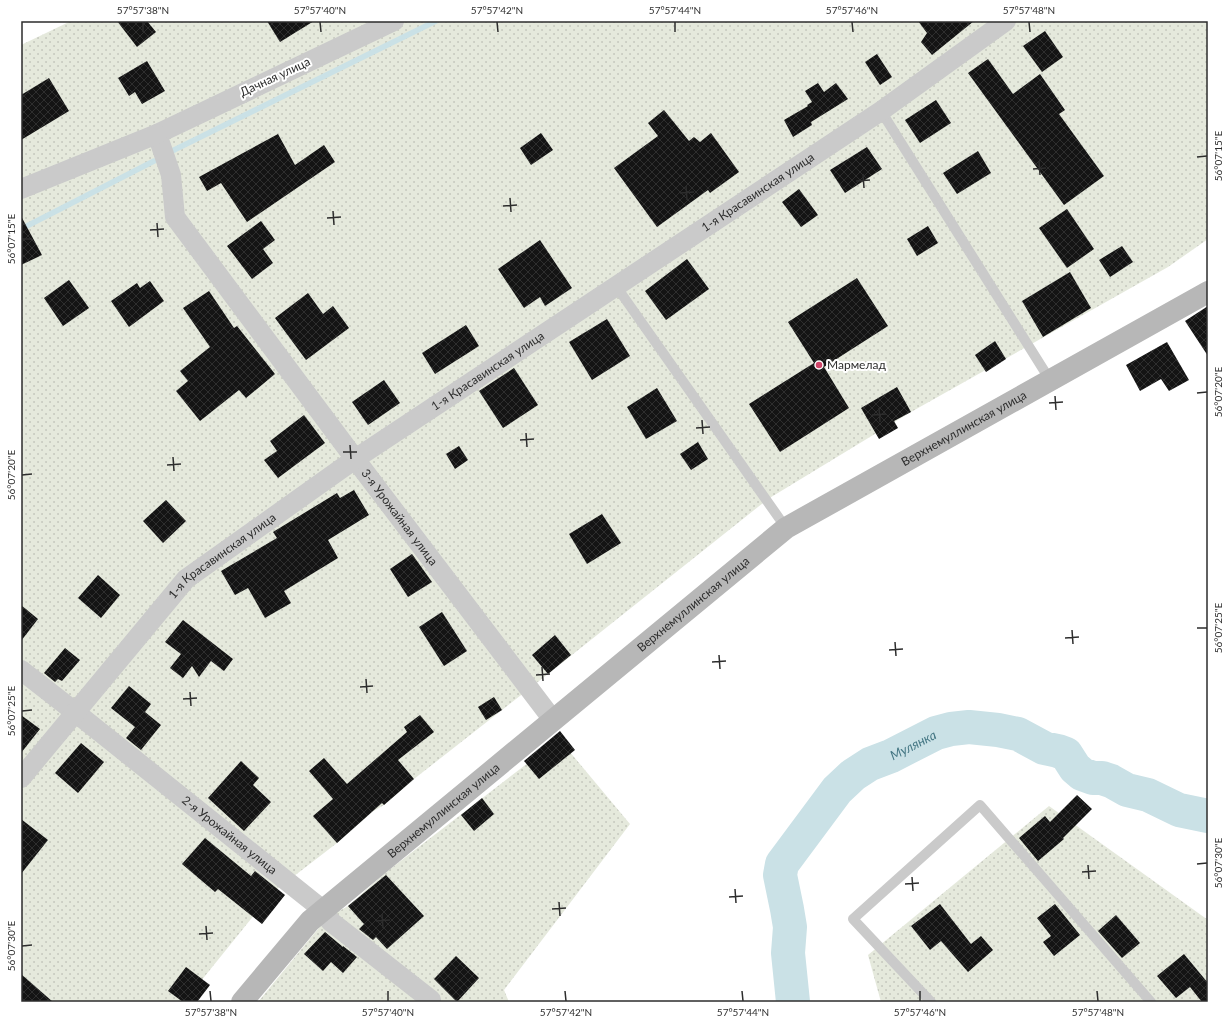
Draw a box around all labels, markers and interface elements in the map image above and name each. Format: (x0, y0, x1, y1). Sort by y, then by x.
text: 57°57'38"N (117, 4, 169, 16)
text: 57°57'40"N (294, 4, 346, 16)
text: 57°57'42"N (471, 4, 523, 16)
text: 57°57'44"N (649, 4, 701, 16)
text: 57°57'46"N (826, 4, 878, 16)
text: 57°57'48"N (1003, 4, 1055, 16)
street label: Дачная улица (237, 54, 312, 99)
text: 56°07'15"E (1212, 131, 1224, 181)
street label: 1-я Красавинская улица (698, 149, 817, 235)
text: 56°07'15"E (5, 214, 17, 264)
street label: 1-я Красавинская улица (428, 328, 547, 413)
place label: Мармелад (827, 357, 886, 372)
marker: Мармелад (814, 360, 824, 370)
text: 56°07'20"E (1212, 367, 1224, 417)
street label: Верхнемуллинская улица (899, 387, 1029, 469)
text: 56°07'20"E (5, 450, 17, 500)
street label: 3-я Урожайная улица (358, 466, 441, 568)
street label: 1-я Красавинская улица (165, 510, 279, 602)
street label: Верхнемуллинская улица (634, 553, 752, 655)
text: 56°07'25"E (1212, 603, 1224, 653)
text: 56°07'25"E (5, 686, 17, 736)
water label: Мулянка (887, 726, 939, 763)
street label: Верхнемуллинская улица (384, 760, 503, 861)
street label: 2-я Урожайная улица (179, 792, 280, 877)
text: 56°07'30"E (1212, 838, 1224, 888)
text: 56°07'30"E (5, 921, 17, 971)
text: 57°57'38"N (185, 1006, 237, 1018)
text: 57°57'40"N (362, 1006, 414, 1018)
text: 57°57'42"N (540, 1006, 592, 1018)
text: 57°57'44"N (717, 1006, 769, 1018)
text: 57°57'46"N (894, 1006, 946, 1018)
text: 57°57'48"N (1072, 1006, 1124, 1018)

